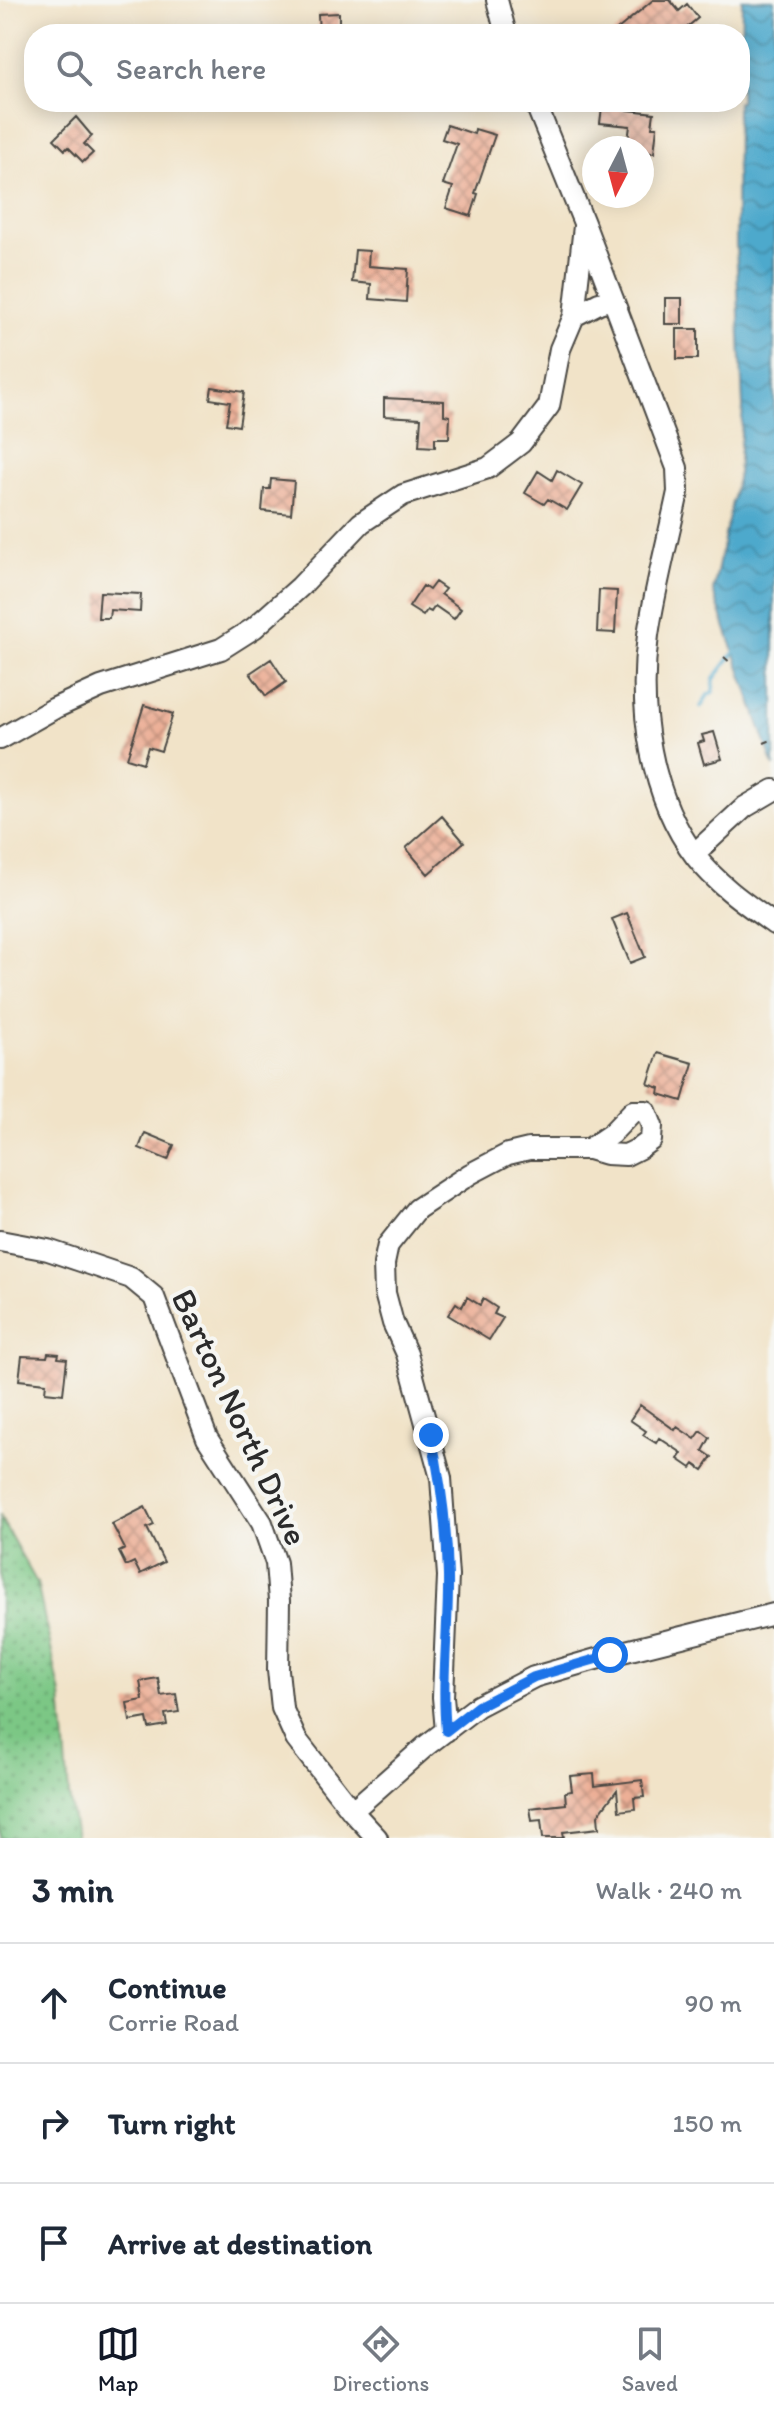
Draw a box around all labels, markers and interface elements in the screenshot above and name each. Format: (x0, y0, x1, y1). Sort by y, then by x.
search box (24, 24, 750, 112)
icon: search (52, 46, 96, 90)
text: Search here (116, 50, 266, 87)
north arrow (582, 136, 654, 208)
street label: Barton North Drive (163, 1282, 317, 1552)
route end (413, 1417, 449, 1453)
route start (592, 1637, 628, 1673)
text: 3 min (32, 1870, 114, 1911)
text: Walk · 240 m (596, 1874, 742, 1906)
text: Continue (108, 1969, 227, 2006)
icon: ahead (32, 1981, 76, 2025)
text: 90 m (685, 1987, 742, 2019)
text: Corrie Road (108, 2006, 239, 2038)
icon: right (32, 2101, 76, 2145)
text: Turn right (108, 2105, 236, 2142)
text: 150 m (673, 2107, 742, 2139)
icon: arrive (32, 2221, 76, 2265)
text: Arrive at destination (108, 2225, 372, 2262)
tab: Map (96, 2322, 140, 2397)
tab: Directions (333, 2322, 429, 2397)
tab: Saved (622, 2322, 678, 2397)

